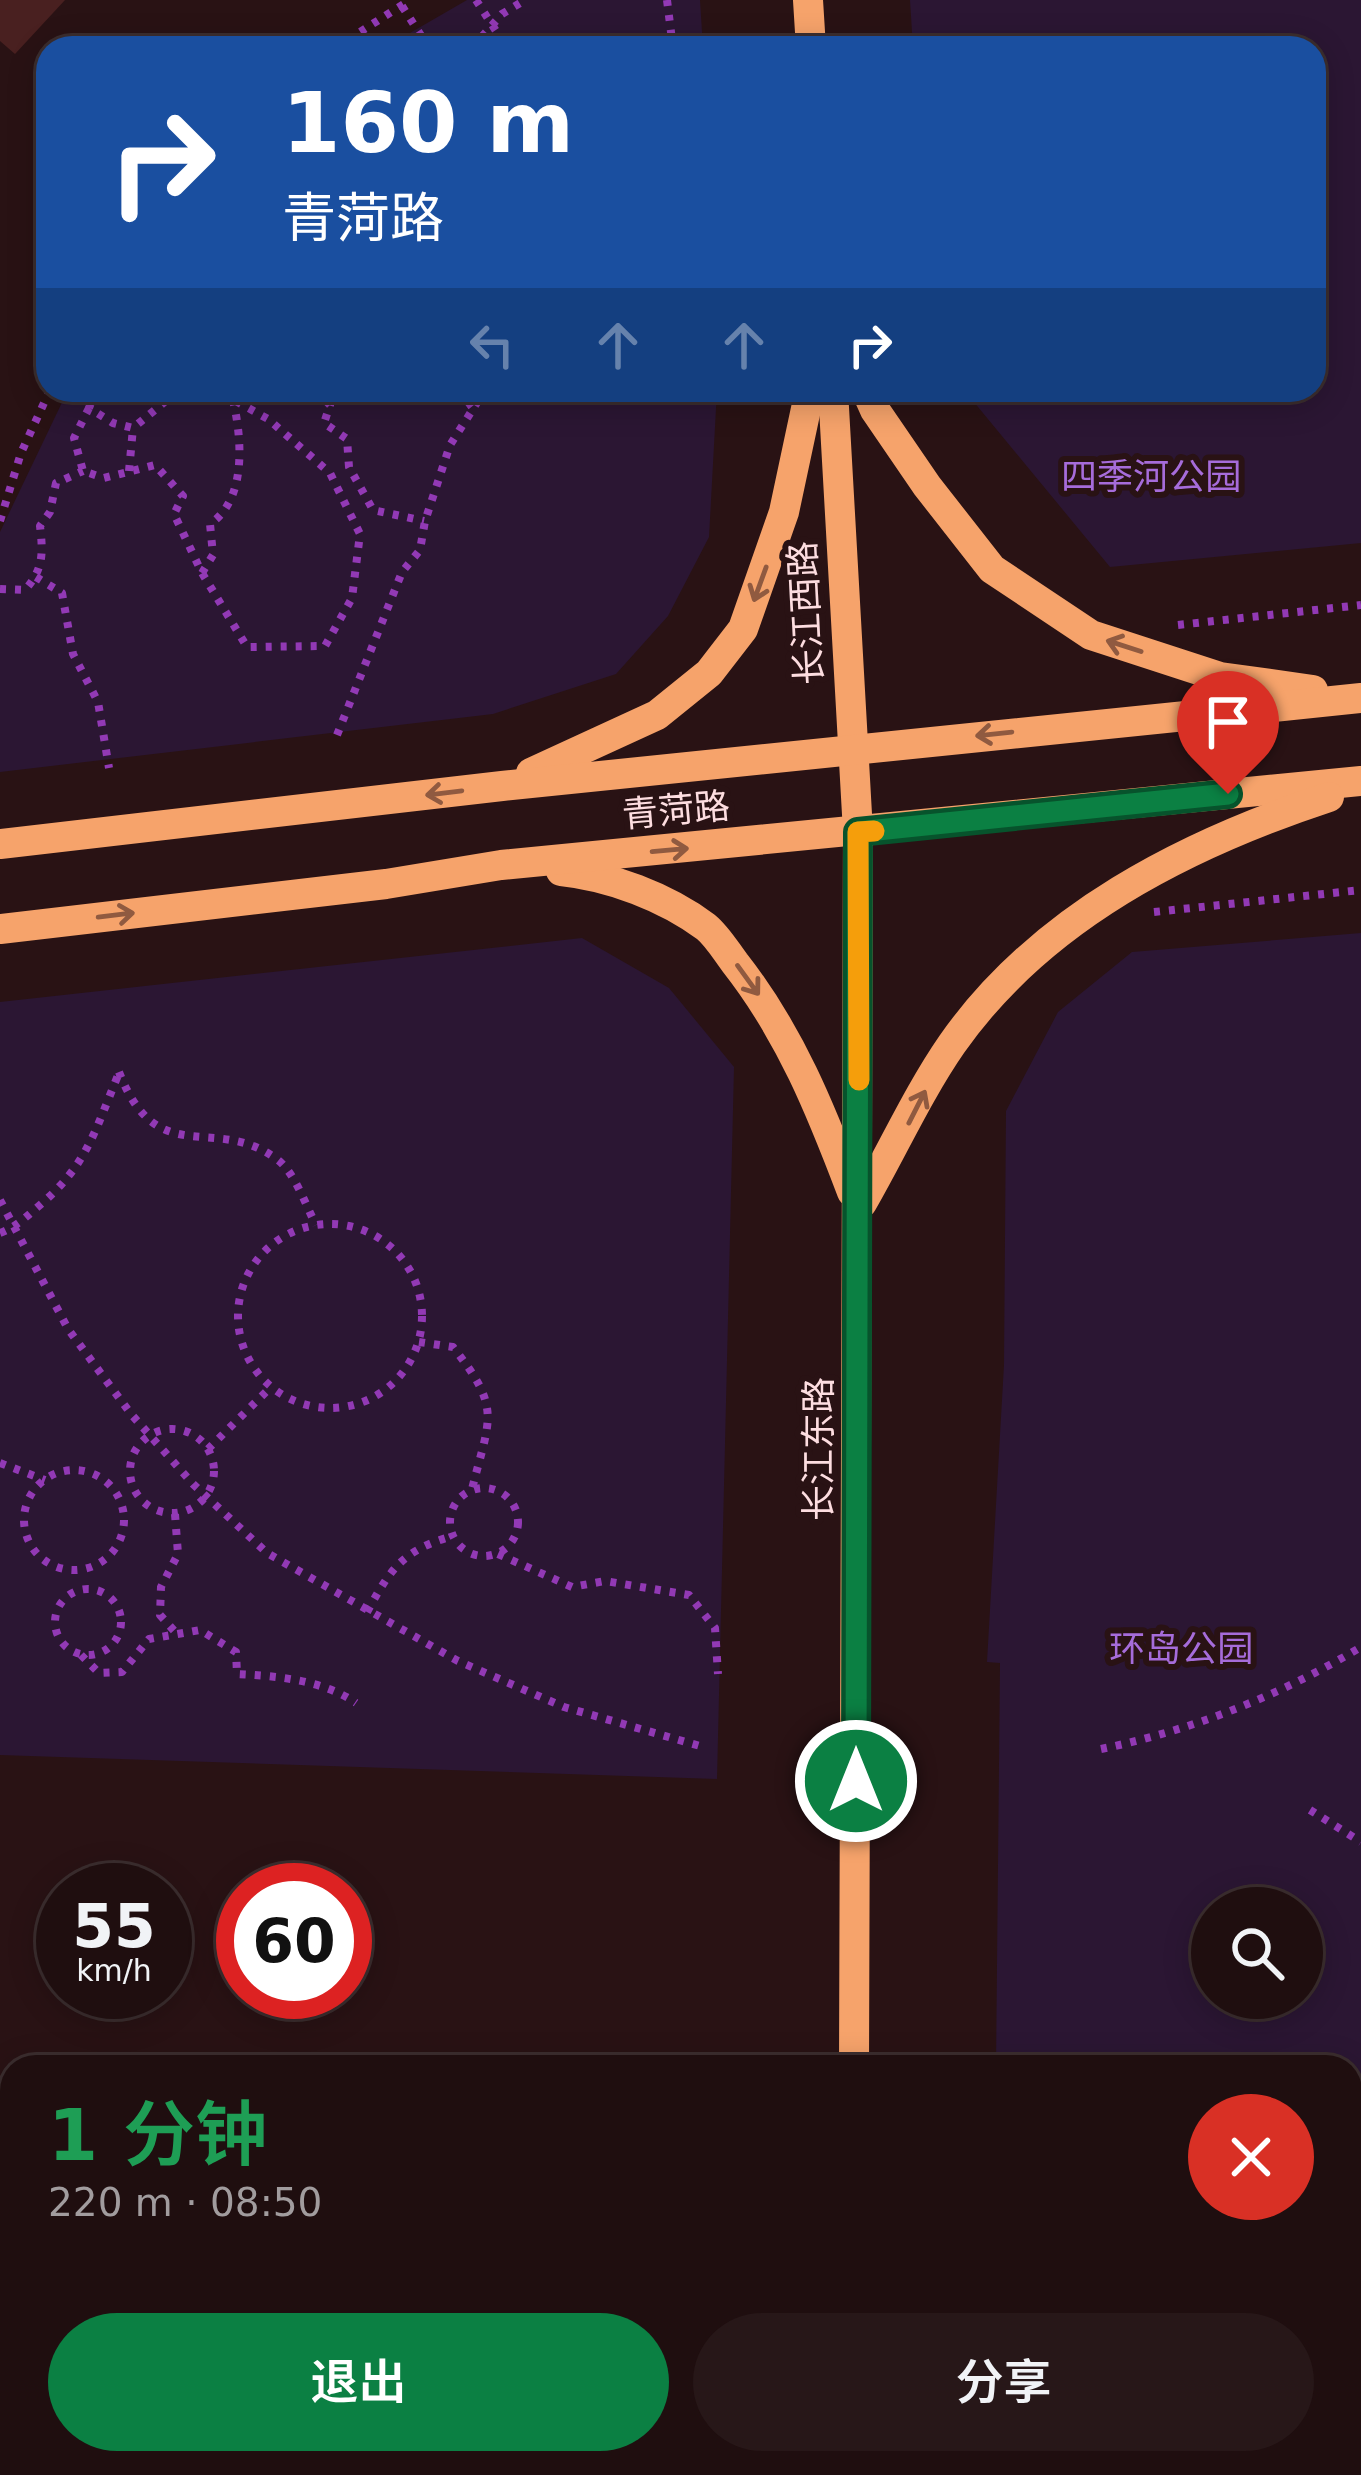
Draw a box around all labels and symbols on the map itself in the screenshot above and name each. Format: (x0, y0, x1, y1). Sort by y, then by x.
park label: 四季河公园 (1061, 456, 1241, 497)
street label: 长江西路 (782, 540, 830, 686)
one-way arrow (748, 565, 769, 602)
one-way arrow (1106, 633, 1144, 655)
pin (1177, 671, 1279, 794)
one-way arrow (975, 723, 1014, 746)
one-way arrow (425, 782, 464, 804)
street label: 青菏路 (620, 785, 732, 835)
one-way arrow (650, 838, 689, 861)
one-way arrow (96, 904, 135, 926)
one-way arrow (735, 963, 761, 996)
one-way arrow (906, 1089, 929, 1125)
street label: 长江东路 (798, 1377, 839, 1521)
park label: 环岛公园 (1109, 1628, 1253, 1669)
position arrow (793, 1718, 919, 1844)
speed limit sign: 60 (216, 1863, 372, 2019)

